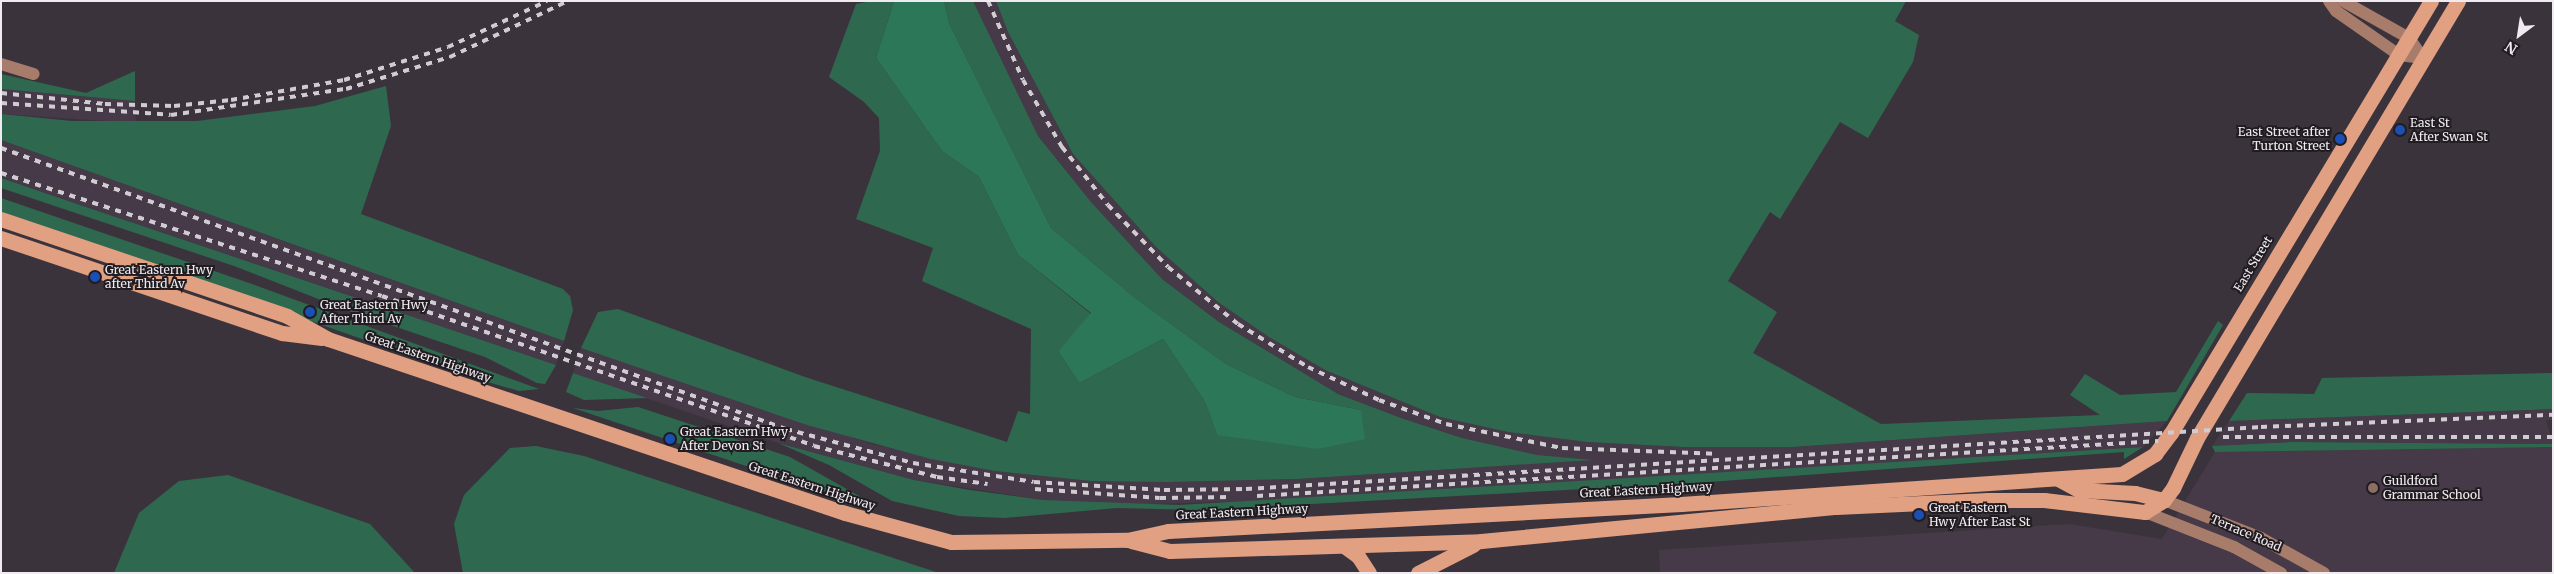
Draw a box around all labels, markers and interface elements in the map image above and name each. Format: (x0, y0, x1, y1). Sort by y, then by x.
north arrow (2494, 10, 2544, 60)
text: N (2502, 37, 2521, 58)
place label: East St After Swan St (2410, 116, 2488, 144)
marker: East St After Swan St (2394, 124, 2406, 136)
place label: East Street after Turton Street (2238, 125, 2330, 153)
marker: East Street after Turton Street (2334, 133, 2346, 145)
street label: East Street (2231, 234, 2275, 294)
place label: Great Eastern Hwy after Third Av (105, 263, 213, 291)
marker: Great Eastern Hwy after Third Av (89, 271, 101, 283)
place label: Great Eastern Hwy After Third Av (320, 298, 428, 326)
marker: Great Eastern Hwy After Third Av (304, 306, 316, 318)
street label: Great Eastern Highway (363, 329, 493, 385)
place label: Great Eastern Hwy After Devon St (680, 425, 788, 453)
marker: Great Eastern Hwy After Devon St (664, 433, 676, 445)
street label: Great Eastern Highway (747, 459, 877, 513)
place label: Guildford Grammar School (2383, 474, 2481, 502)
street label: Great Eastern Highway (1579, 479, 1713, 501)
marker: Guildford Grammar School (2367, 482, 2379, 494)
street label: Great Eastern Highway (1175, 501, 1309, 523)
place label: Great Eastern Hwy After East St (1929, 501, 2031, 529)
marker: Great Eastern Hwy After East St (1913, 509, 1925, 521)
street label: Terrace Road (2208, 512, 2284, 554)

